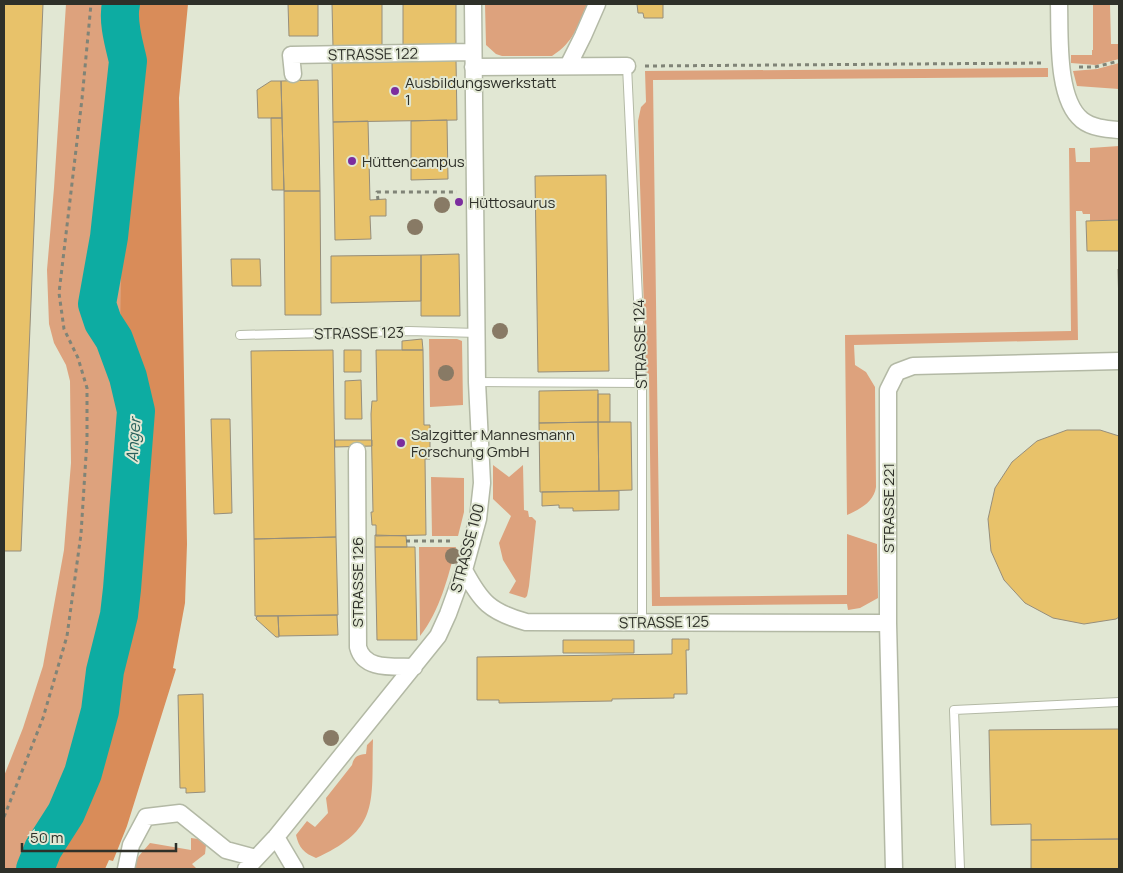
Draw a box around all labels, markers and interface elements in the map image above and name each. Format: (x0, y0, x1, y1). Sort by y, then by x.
street label: STRASSE 122 (328, 43, 418, 65)
place label: Ausbildungswerkstatt 1 (405, 72, 556, 110)
marker: Ausbildungswerkstatt 1 (389, 85, 401, 97)
place label: Hüttencampus (362, 151, 465, 172)
marker: Hüttencampus (346, 155, 358, 167)
place label: Hüttosaurus (469, 192, 556, 213)
marker: Hüttosaurus (453, 196, 465, 208)
street label: STRASSE 124 (628, 298, 652, 389)
street label: STRASSE 123 (314, 322, 404, 344)
water label: Anger (120, 415, 146, 463)
place label: Salzgitter Mannesmann Forschung GmbH (411, 424, 575, 462)
marker: Salzgitter Mannesmann Forschung GmbH (395, 437, 407, 449)
street label: STRASSE 221 (878, 463, 899, 553)
street label: STRASSE 100 (445, 501, 489, 595)
street label: STRASSE 126 (347, 537, 368, 627)
street label: STRASSE 125 (619, 611, 709, 633)
scale bar (22, 820, 176, 852)
text: 50 m (30, 827, 64, 848)

